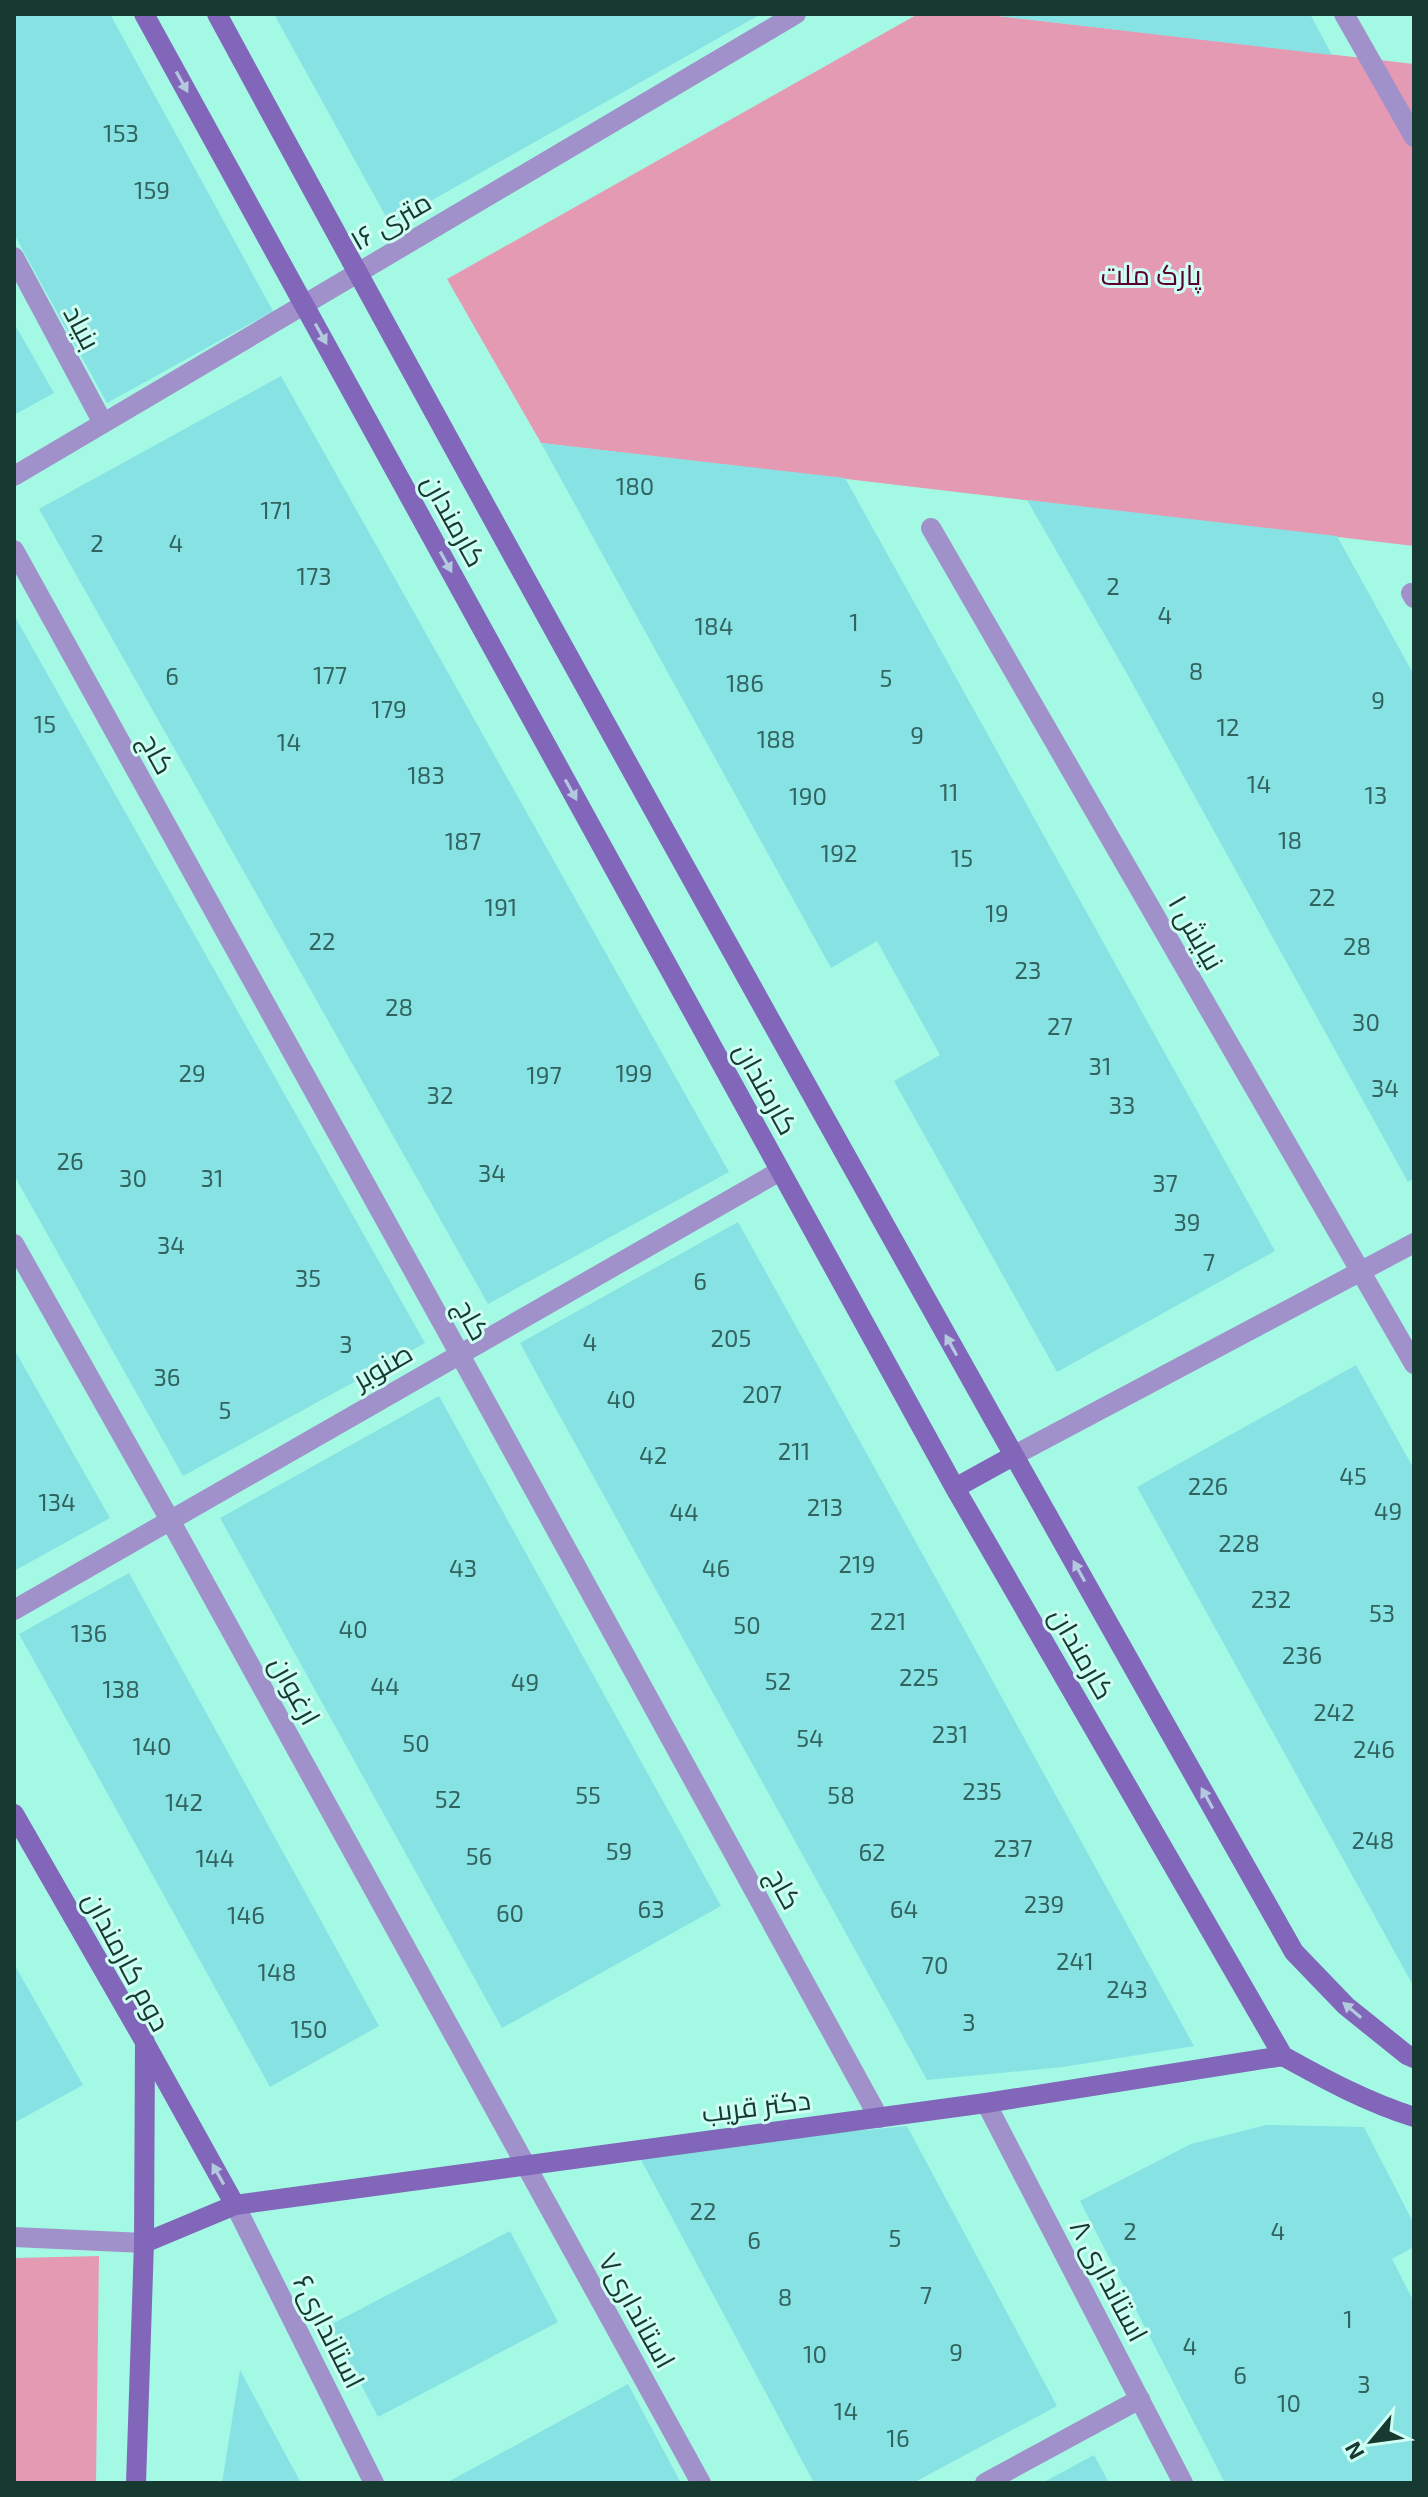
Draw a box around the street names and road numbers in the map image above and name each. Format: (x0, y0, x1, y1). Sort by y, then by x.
street label: ۱۶ متری (343, 183, 437, 258)
street label: بنیاد (57, 299, 109, 355)
street label: کارمندان (415, 468, 494, 573)
street label: کاج (130, 726, 183, 781)
street label: نیایش ۱ (1161, 888, 1232, 976)
street label: کارمندان (727, 1036, 806, 1141)
street label: کاج (445, 1292, 498, 1347)
street label: صنوبر (344, 1334, 418, 1397)
street label: کارمندان (1042, 1601, 1123, 1706)
street label: ارغوان (262, 1649, 329, 1731)
street label: کاج (757, 1861, 810, 1916)
street label: دوم کارمندان (74, 1885, 179, 2038)
street label: دکتر قریب (700, 2081, 812, 2129)
street label: استانداری ۸ (1063, 2213, 1156, 2347)
street label: استانداری۷ (591, 2246, 684, 2374)
street label: استانداری۶ (286, 2268, 373, 2394)

